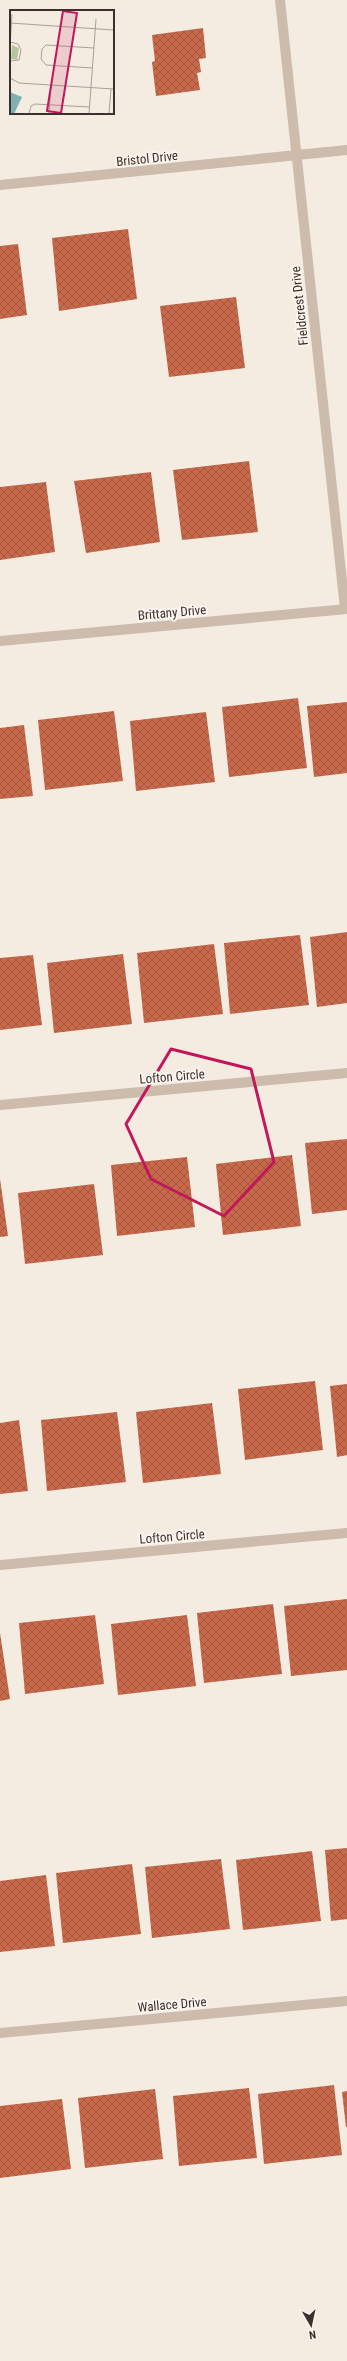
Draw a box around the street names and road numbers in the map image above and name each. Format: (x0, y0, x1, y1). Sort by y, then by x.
street label: Bristol Drive (115, 148, 179, 169)
street label: Fieldcrest Drive (288, 266, 311, 346)
street label: Brittany Drive (137, 602, 207, 623)
street label: Lofton Circle (139, 1066, 205, 1087)
street label: Lofton Circle (139, 1526, 205, 1547)
street label: Wallace Drive (137, 1994, 207, 2015)

